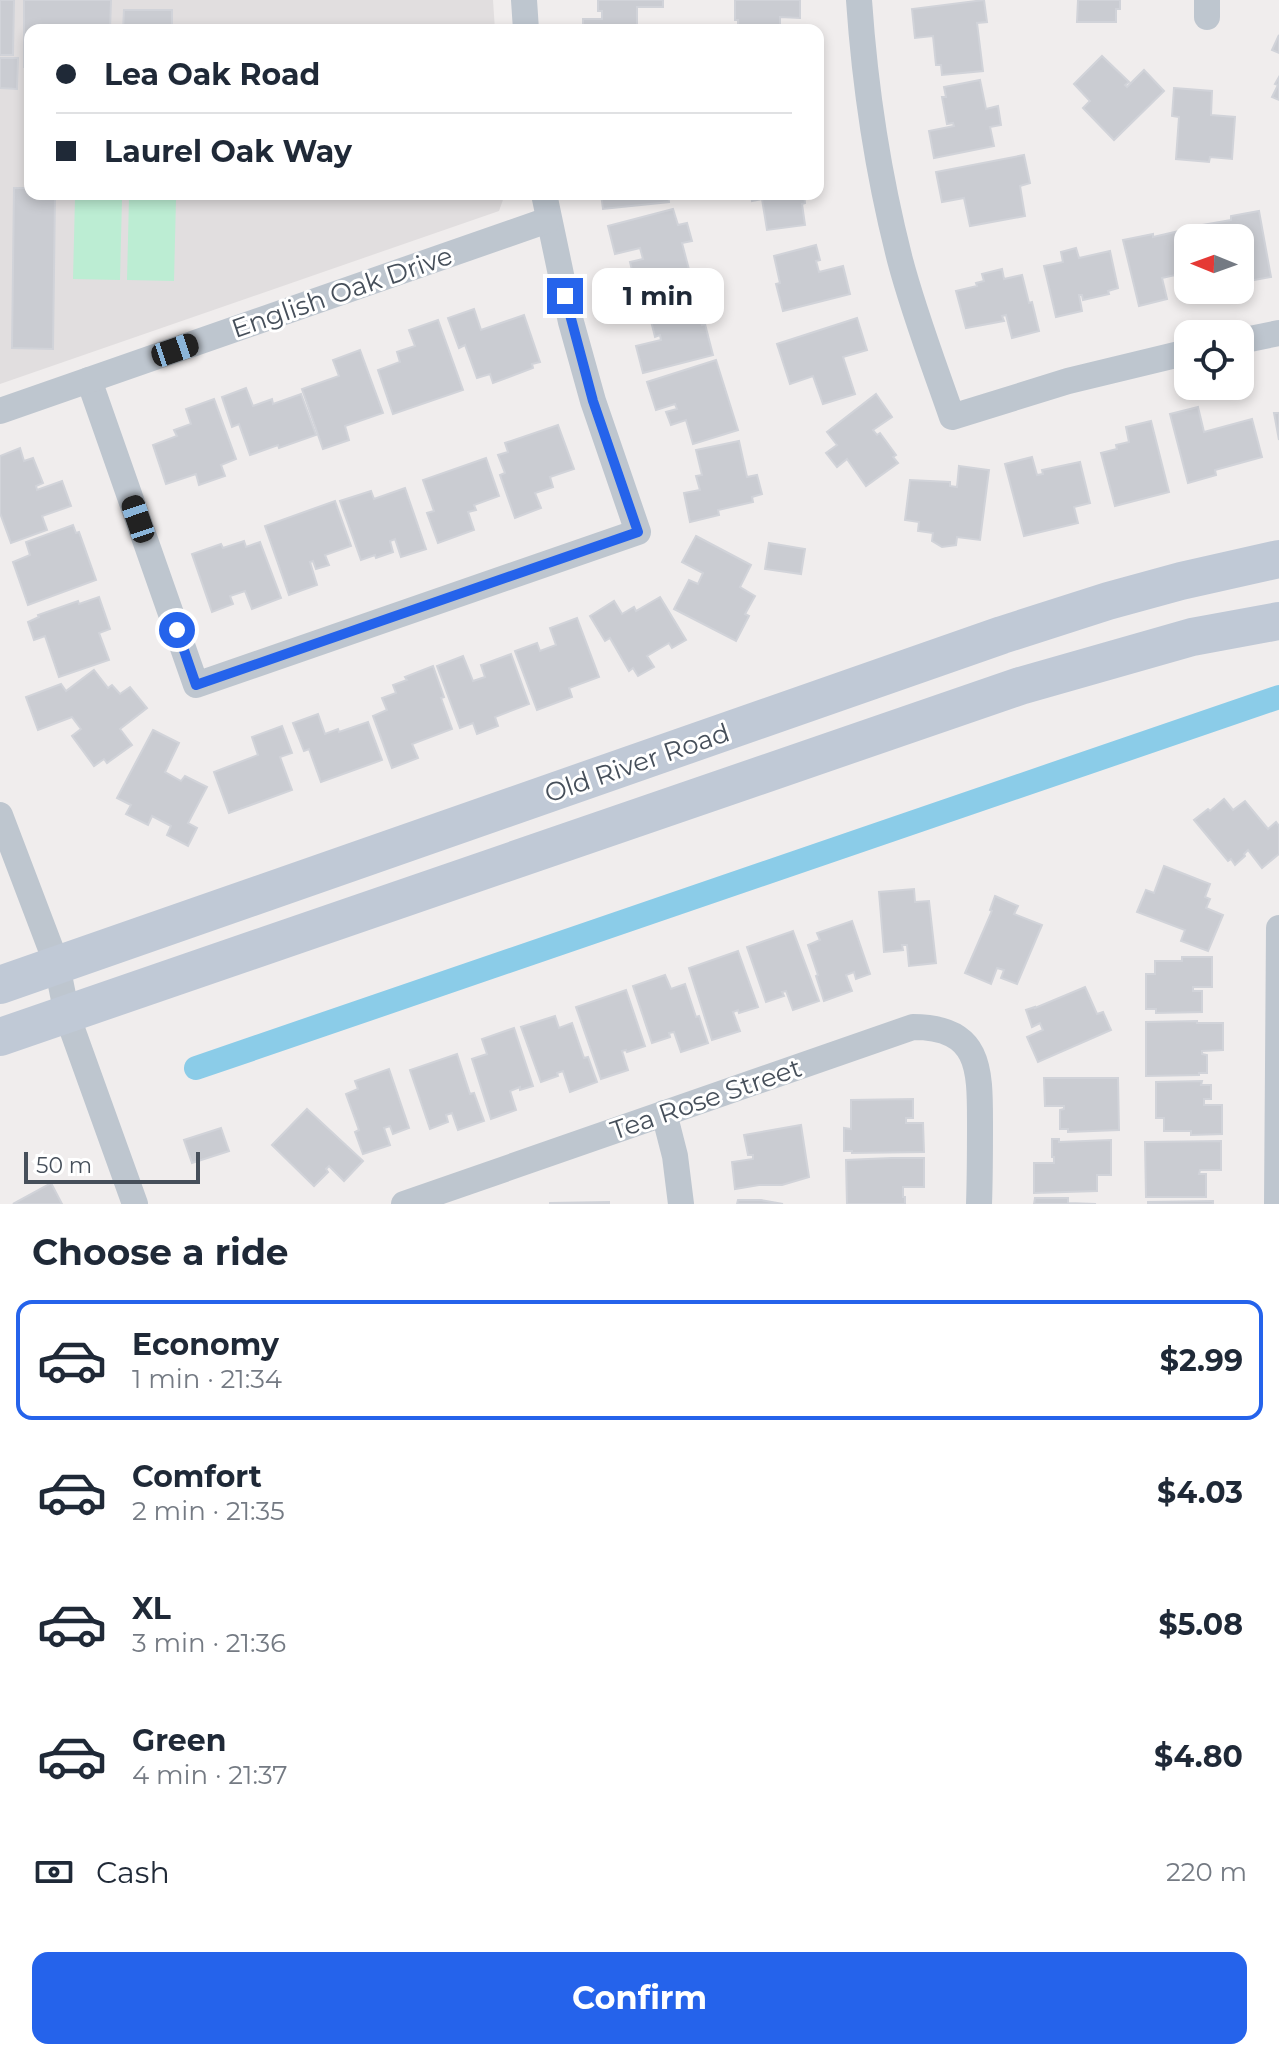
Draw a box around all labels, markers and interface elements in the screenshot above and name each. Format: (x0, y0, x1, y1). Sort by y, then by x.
text: Lea Oak Road (104, 56, 320, 93)
text: Laurel Oak Way (104, 133, 352, 170)
north arrow (1174, 224, 1254, 304)
map controls (1174, 224, 1254, 400)
street label: English Oak Drive (227, 239, 457, 345)
callout: 1 min (593, 268, 725, 324)
route end (547, 278, 583, 314)
text: 1 min (623, 280, 693, 312)
button: locate (1174, 320, 1254, 400)
car (148, 331, 202, 369)
car (119, 492, 157, 546)
route start (159, 612, 195, 648)
street label: Old River Road (540, 716, 734, 810)
street label: Tea Rose Street (606, 1051, 806, 1147)
scale bar (24, 1148, 200, 1184)
text: 50 m (36, 1152, 92, 1179)
text: Choose a ride (32, 1230, 289, 1274)
icon: car (36, 1324, 108, 1396)
text: Economy (132, 1326, 279, 1363)
text: $2.99 (1160, 1342, 1243, 1379)
text: 1 min · 21:34 (132, 1363, 282, 1395)
icon: car (36, 1456, 108, 1528)
text: Comfort (132, 1458, 262, 1495)
text: $4.03 (1157, 1474, 1243, 1511)
text: 2 min · 21:35 (132, 1495, 285, 1527)
icon: car (36, 1588, 108, 1660)
text: XL (132, 1590, 171, 1627)
text: $5.08 (1158, 1606, 1243, 1643)
text: 3 min · 21:36 (132, 1627, 286, 1659)
icon: car (36, 1720, 108, 1792)
text: Green (132, 1722, 226, 1759)
text: $4.80 (1154, 1738, 1243, 1775)
text: 4 min · 21:37 (132, 1759, 288, 1791)
icon: cash (32, 1850, 76, 1894)
text: Cash (96, 1854, 170, 1891)
text: 220 m (1166, 1856, 1247, 1888)
button: Confirm (32, 1952, 1247, 2044)

